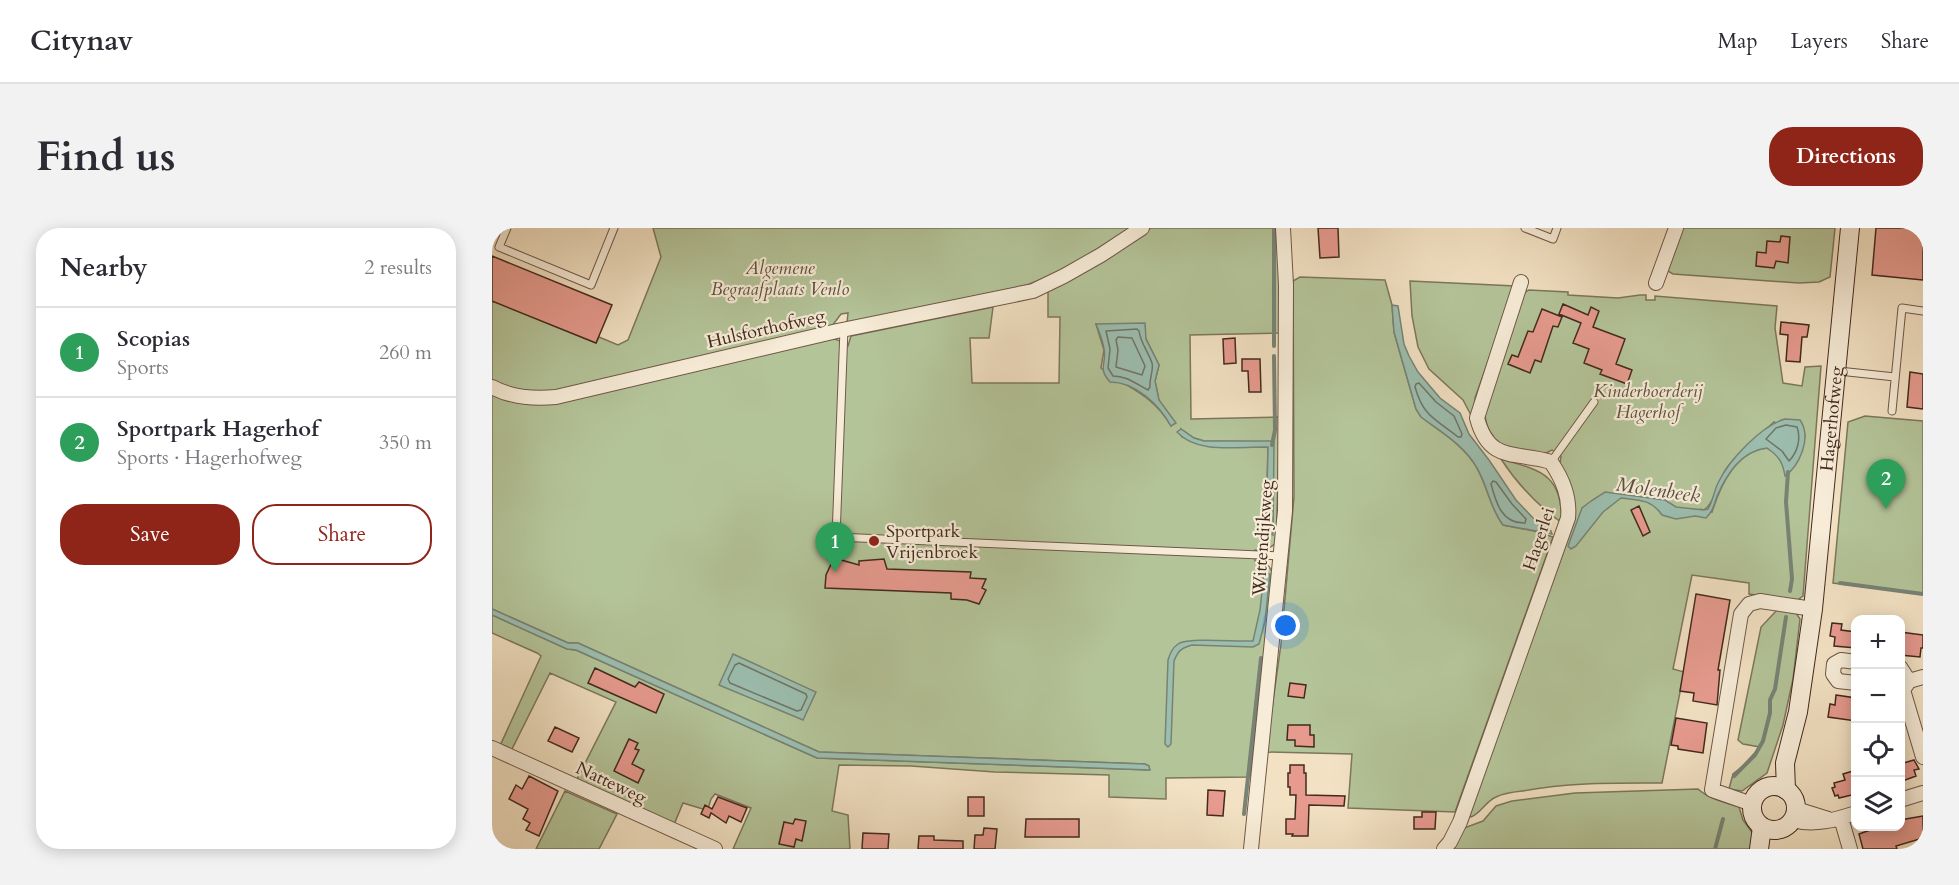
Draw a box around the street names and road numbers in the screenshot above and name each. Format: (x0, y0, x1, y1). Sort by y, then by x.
street label: Hulsforthofweg (704, 303, 829, 355)
street label: Hagerhofweg (1814, 364, 1849, 472)
street label: Wittendijkweg (1246, 478, 1280, 598)
street label: Hagerlei (1517, 504, 1561, 574)
street label: Natteweg (572, 756, 651, 811)

